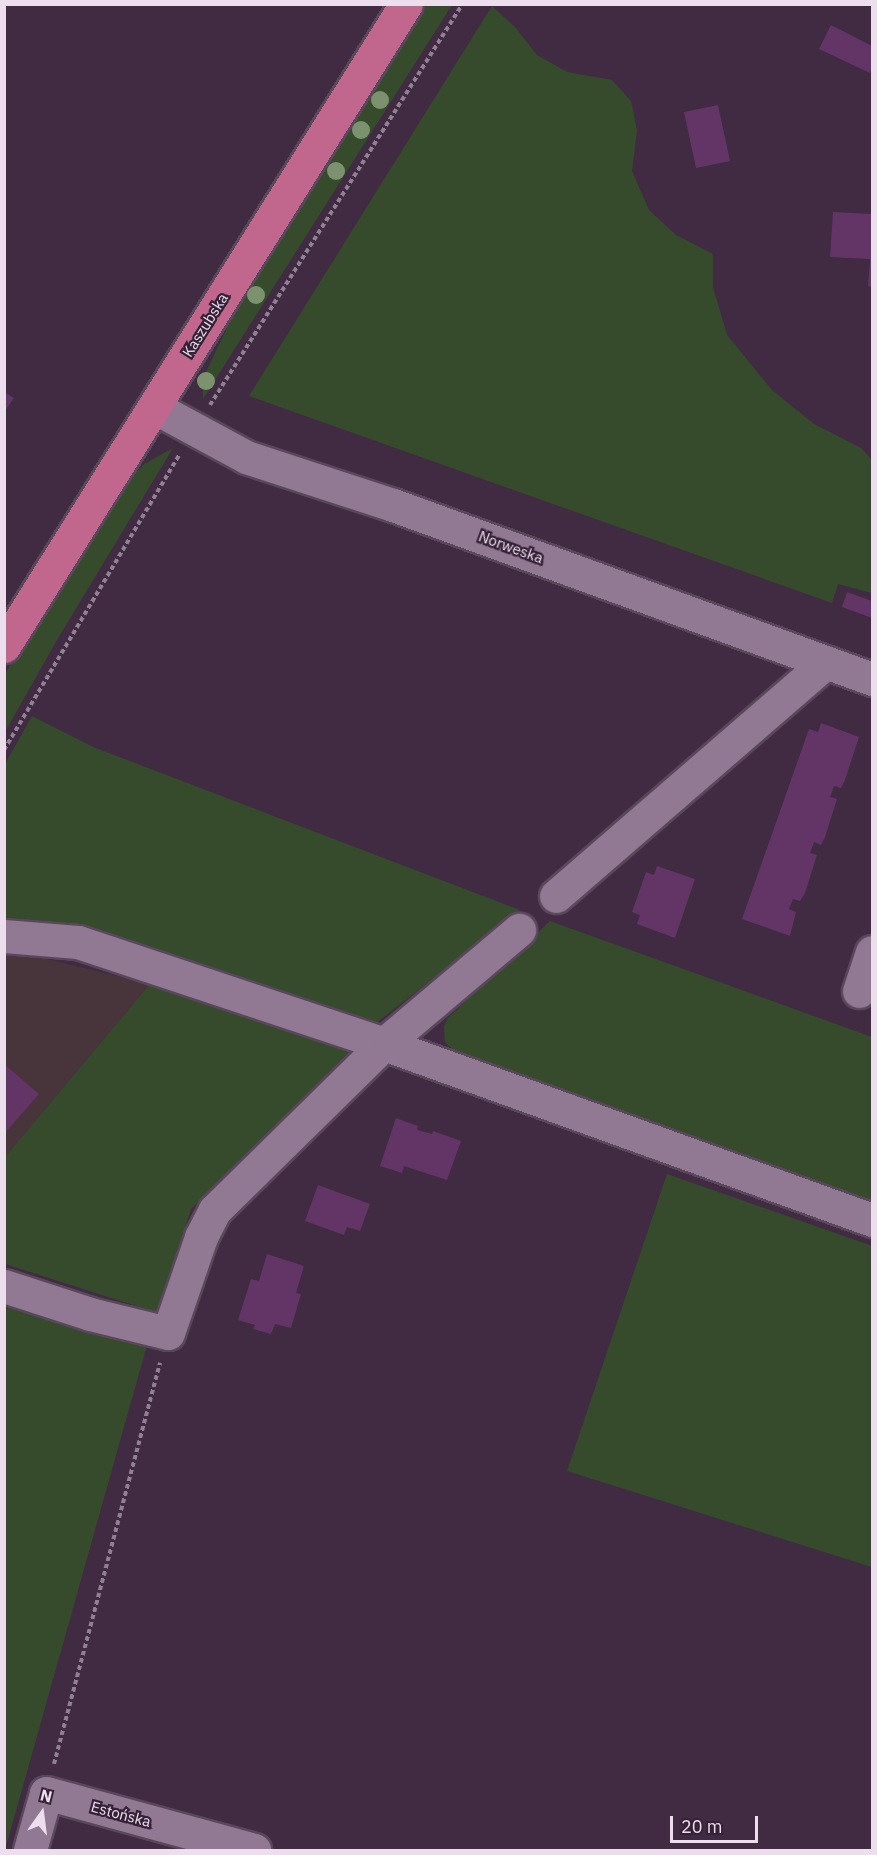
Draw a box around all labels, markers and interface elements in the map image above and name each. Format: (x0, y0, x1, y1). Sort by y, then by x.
street label: Kaszubska (178, 290, 232, 360)
street label: Norweska (476, 527, 546, 567)
north arrow (12, 1783, 72, 1843)
text: N (38, 1784, 54, 1807)
street label: Estońska (89, 1797, 153, 1831)
scale bar (673, 1804, 762, 1842)
text: 20 m (681, 1815, 723, 1838)

